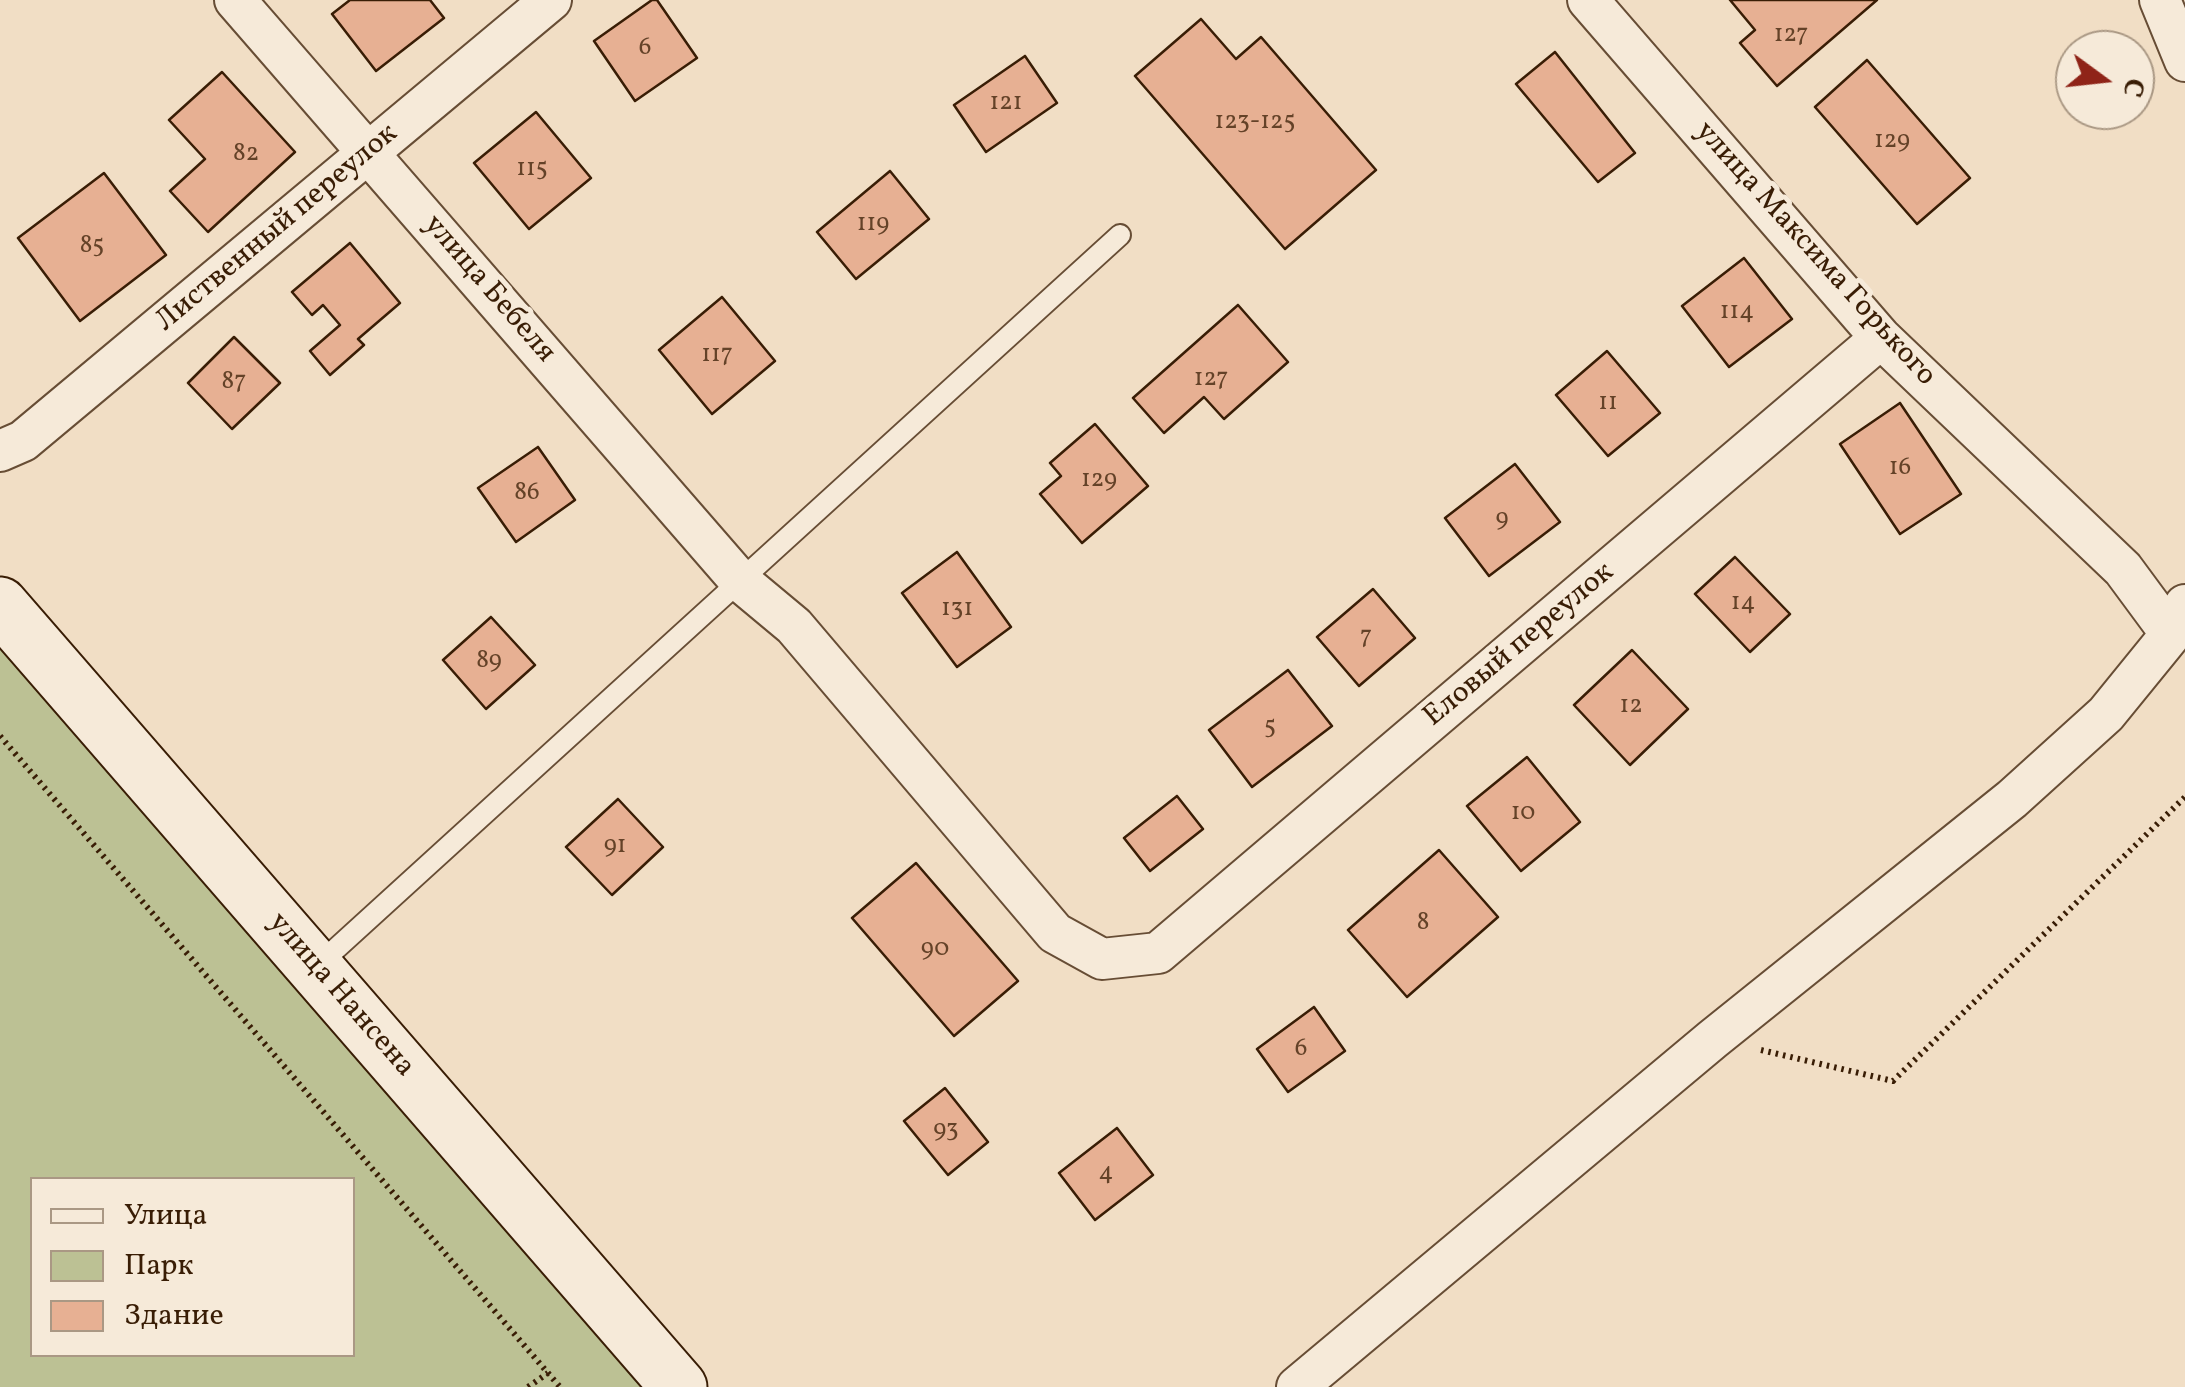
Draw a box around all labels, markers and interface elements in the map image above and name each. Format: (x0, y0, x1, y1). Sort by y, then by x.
house number: 127 (1774, 21, 1808, 51)
north arrow (2055, 30, 2155, 130)
house number: 6 (639, 34, 651, 64)
text: С (2111, 74, 2154, 101)
house number: 121 (990, 89, 1022, 119)
house number: 123-125 (1215, 108, 1295, 138)
street label: улица Максима Горького (1686, 115, 1942, 395)
street label: Лиственный переулок (150, 117, 406, 341)
house number: 129 (1874, 127, 1910, 157)
house number: 82 (233, 140, 259, 170)
house number: 115 (516, 155, 548, 185)
street label: улица Бебеля (414, 209, 562, 371)
house number: 119 (857, 210, 889, 240)
house number: 85 (80, 232, 104, 262)
house number: 114 (1720, 298, 1754, 328)
house number: 117 (701, 341, 733, 371)
house number: 127 (1194, 365, 1228, 395)
house number: 87 (222, 368, 246, 398)
house number: 11 (1598, 389, 1618, 419)
house number: 16 (1889, 454, 1911, 484)
house number: 129 (1081, 466, 1117, 496)
house number: 86 (514, 479, 540, 509)
house number: 9 (1496, 505, 1508, 535)
street label: Еловый переулок (1417, 556, 1623, 736)
house number: 14 (1731, 589, 1755, 619)
house number: 131 (941, 595, 973, 625)
house number: 7 (1360, 623, 1372, 653)
house number: 89 (476, 647, 502, 677)
house number: 12 (1619, 692, 1643, 722)
house number: 5 (1264, 713, 1276, 743)
house number: 10 (1511, 799, 1535, 829)
house number: 91 (604, 832, 626, 862)
street label: улица Нансена (259, 906, 421, 1086)
house number: 8 (1417, 909, 1429, 939)
house number: 90 (921, 935, 949, 965)
house number: 6 (1295, 1035, 1307, 1065)
house number: 93 (933, 1116, 959, 1146)
house number: 4 (1099, 1159, 1113, 1189)
legend (30, 1177, 355, 1357)
text: Улица (124, 1195, 207, 1237)
text: Парк (124, 1245, 193, 1287)
text: Здание (124, 1295, 224, 1337)

